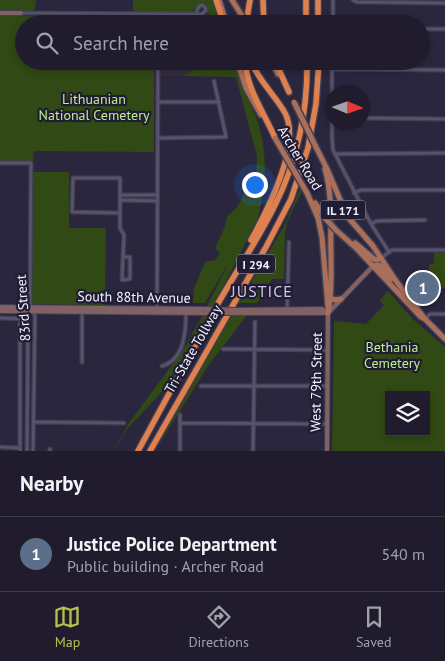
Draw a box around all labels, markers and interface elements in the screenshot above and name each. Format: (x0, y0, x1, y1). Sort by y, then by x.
search box (15, 15, 430, 70)
icon: search (33, 29, 61, 57)
text: Search here (73, 31, 169, 55)
north arrow (325, 85, 370, 130)
park label: Lithuanian National Cemetery (39, 90, 150, 124)
street label: Archer Road (274, 122, 326, 194)
your location (242, 172, 268, 198)
road number: IL 171 (320, 200, 366, 220)
road number: I 294 (237, 254, 275, 274)
pin: 1 (407, 269, 439, 307)
street label: 83rd Street (12, 274, 34, 342)
district label: JUSTICE (230, 281, 293, 301)
street label: South 88th Avenue (77, 287, 191, 307)
street label: Tri-State Tollway (160, 301, 226, 397)
street label: West 79th Street (306, 332, 326, 432)
park label: Bethania Cemetery (364, 338, 421, 372)
map controls (385, 391, 430, 436)
button: layers (385, 391, 430, 436)
text: Nearby (20, 470, 83, 497)
text: Justice Police Department (67, 532, 277, 556)
text: 1 (31, 544, 41, 564)
text: 540 m (382, 544, 425, 564)
text: Public building · Archer Road (67, 556, 264, 576)
tab: Map (53, 603, 81, 651)
tab: Directions (188, 603, 249, 651)
tab: Saved (356, 603, 392, 651)

